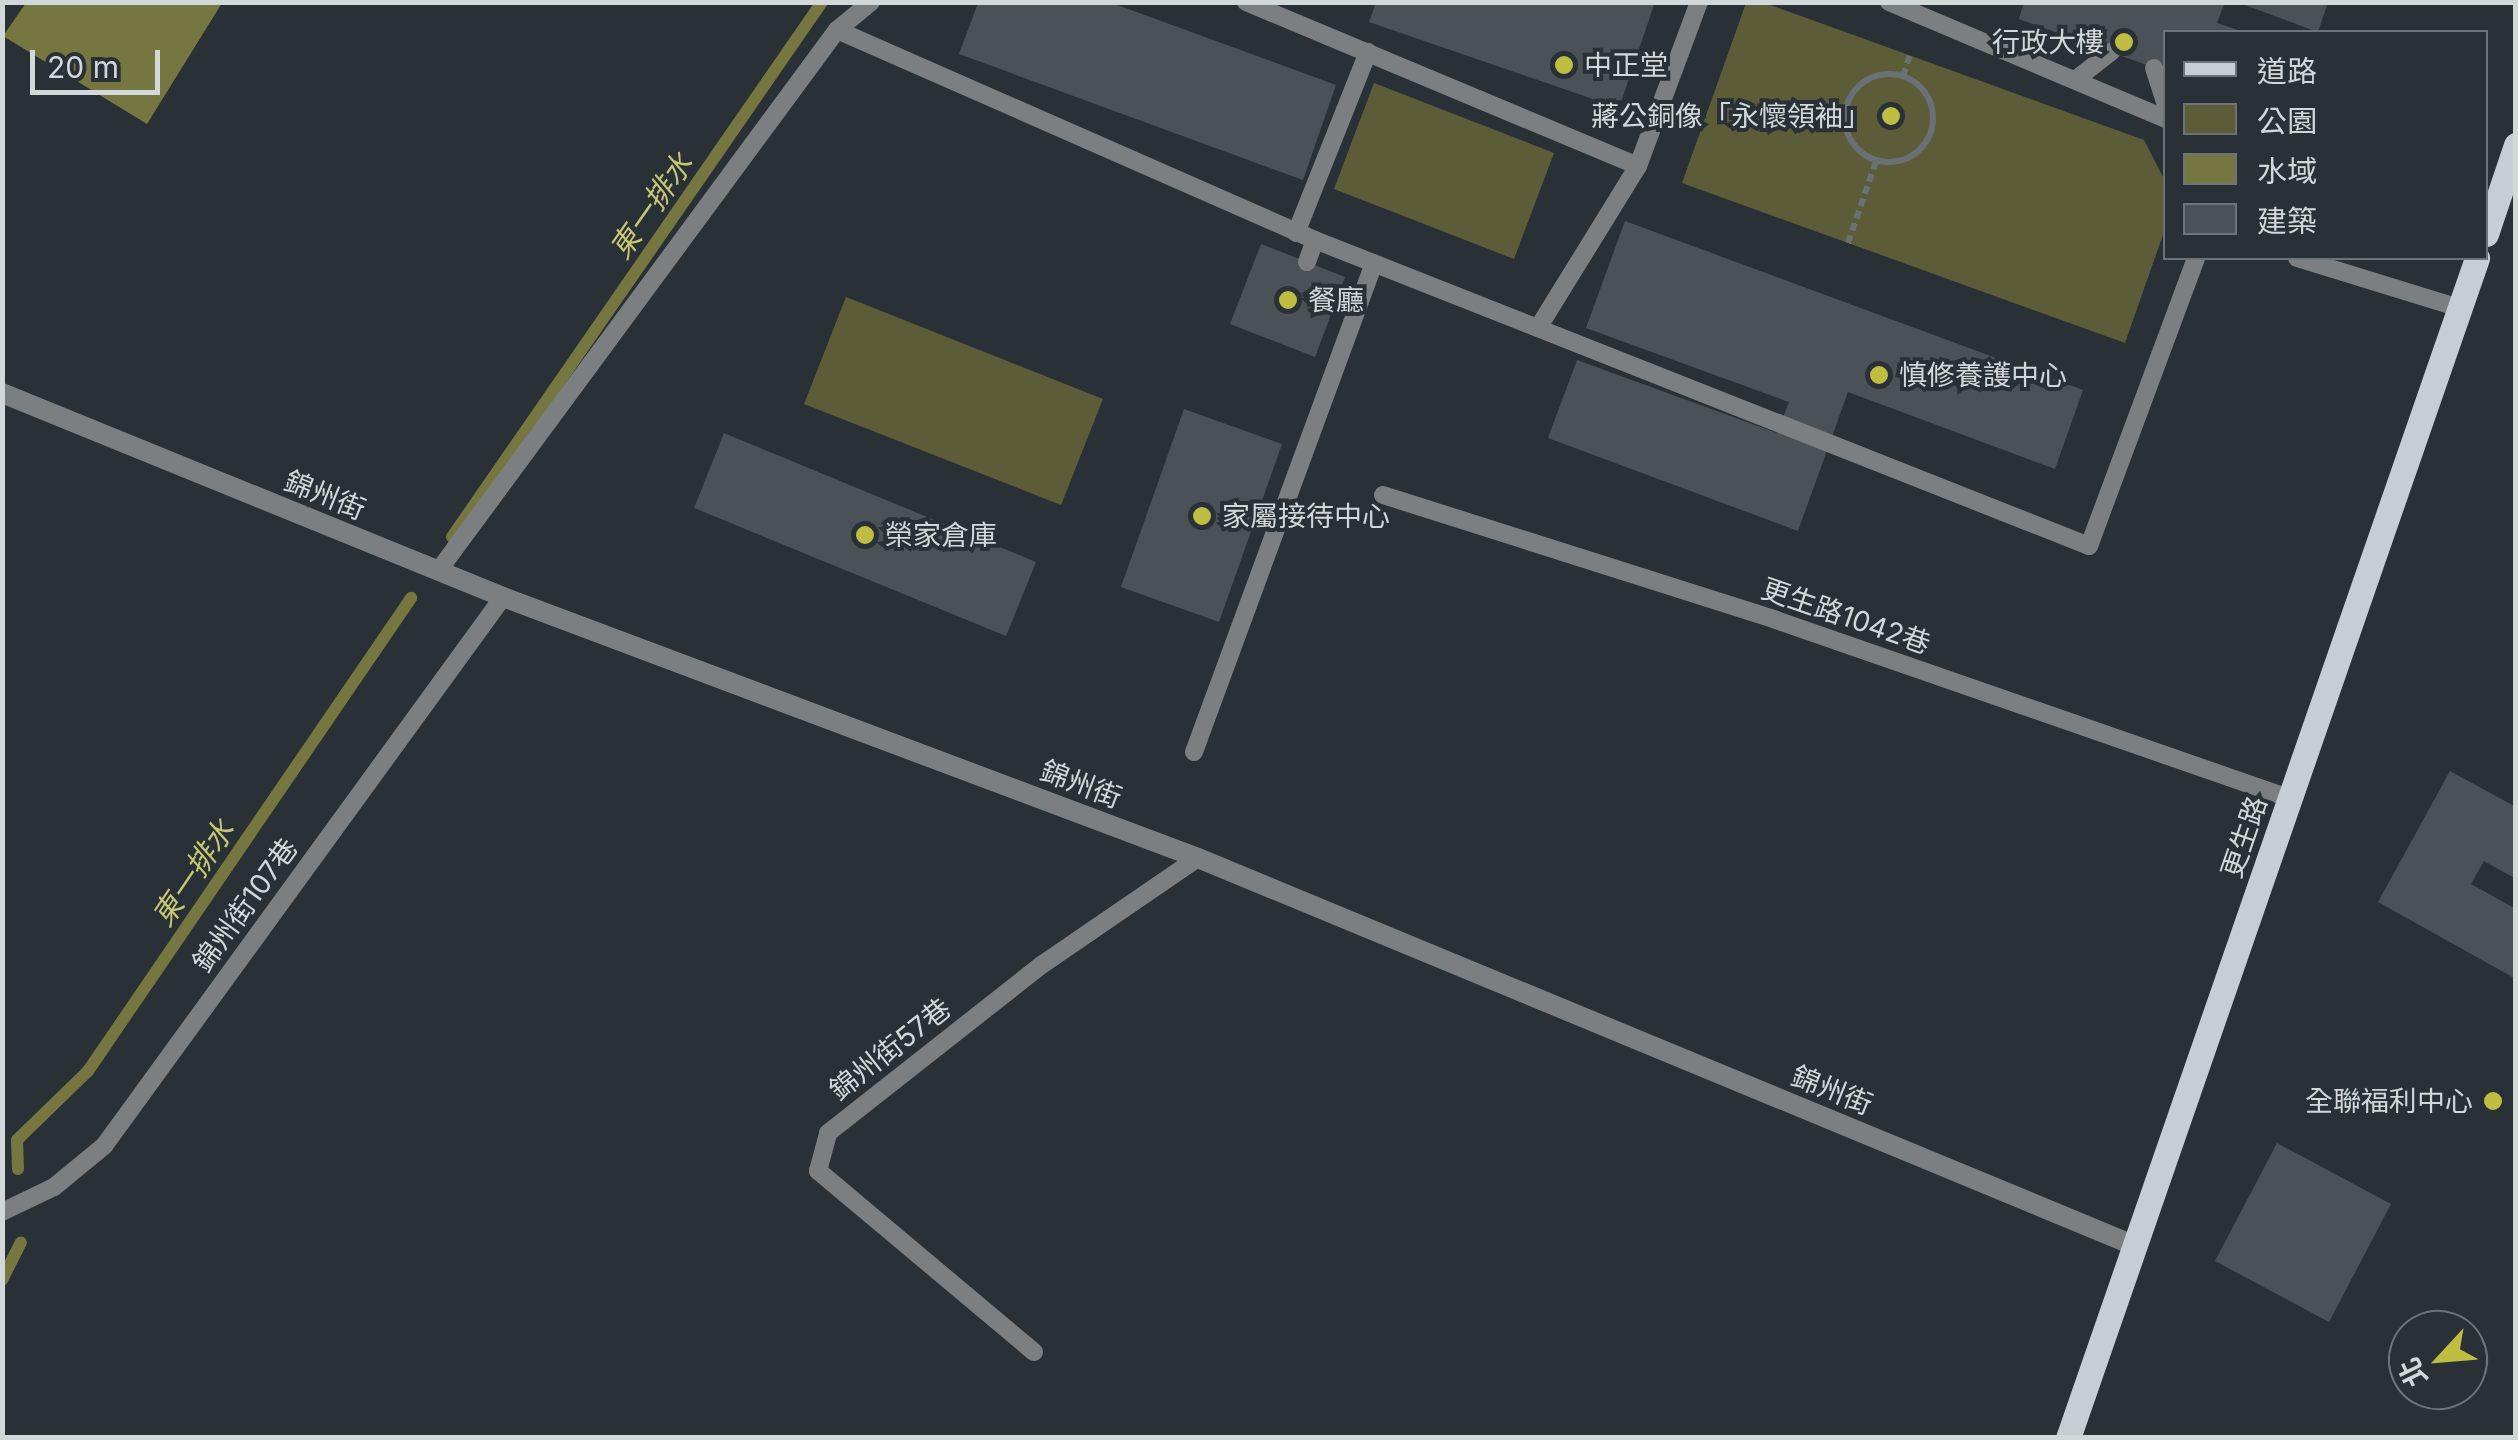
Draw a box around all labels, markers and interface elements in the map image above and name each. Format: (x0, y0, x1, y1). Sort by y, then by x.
place label: 行政大樓 (1992, 25, 2104, 59)
scale bar (35, 30, 165, 92)
legend (2163, 30, 2488, 260)
marker: 行政大樓 (2113, 31, 2135, 53)
place label: 中正堂 (1584, 48, 1668, 82)
text: 20 m (47, 49, 119, 85)
text: 道路 (2257, 53, 2317, 89)
marker: 中正堂 (1553, 54, 1575, 76)
place label: 蔣公銅像「永懷領袖」 (1591, 99, 1871, 133)
text: 公園 (2257, 103, 2317, 139)
marker: 蔣公銅像「永懷領袖」 (1880, 105, 1902, 127)
water label: 東一排水 (602, 147, 700, 265)
text: 水域 (2257, 153, 2317, 189)
text: 建築 (2257, 203, 2317, 239)
place label: 餐廳 (1308, 283, 1364, 317)
marker: 餐廳 (1277, 289, 1299, 311)
place label: 慎修養護中心 (1899, 358, 2067, 392)
marker: 慎修養護中心 (1868, 364, 1890, 386)
street label: 錦州街 (280, 464, 370, 526)
place label: 家屬接待中心 (1222, 499, 1390, 533)
marker: 家屬接待中心 (1191, 505, 1213, 527)
place label: 榮家倉庫 (885, 518, 997, 552)
marker: 榮家倉庫 (854, 524, 876, 546)
street label: 更生路1042巷 (1757, 571, 1935, 661)
street label: 錦州街 (1036, 753, 1126, 815)
street label: 更生路 (2214, 792, 2274, 882)
water label: 東一排水 (145, 813, 241, 933)
street label: 錦州街107巷 (185, 832, 305, 978)
street label: 錦州街57巷 (823, 991, 957, 1107)
street label: 錦州街 (1787, 1059, 1877, 1121)
place label: 全聯福利中心 (2305, 1084, 2473, 1118)
marker: 全聯福利中心 (2482, 1090, 2504, 1112)
north arrow (2388, 1310, 2488, 1410)
text: 北 (2391, 1352, 2434, 1392)

